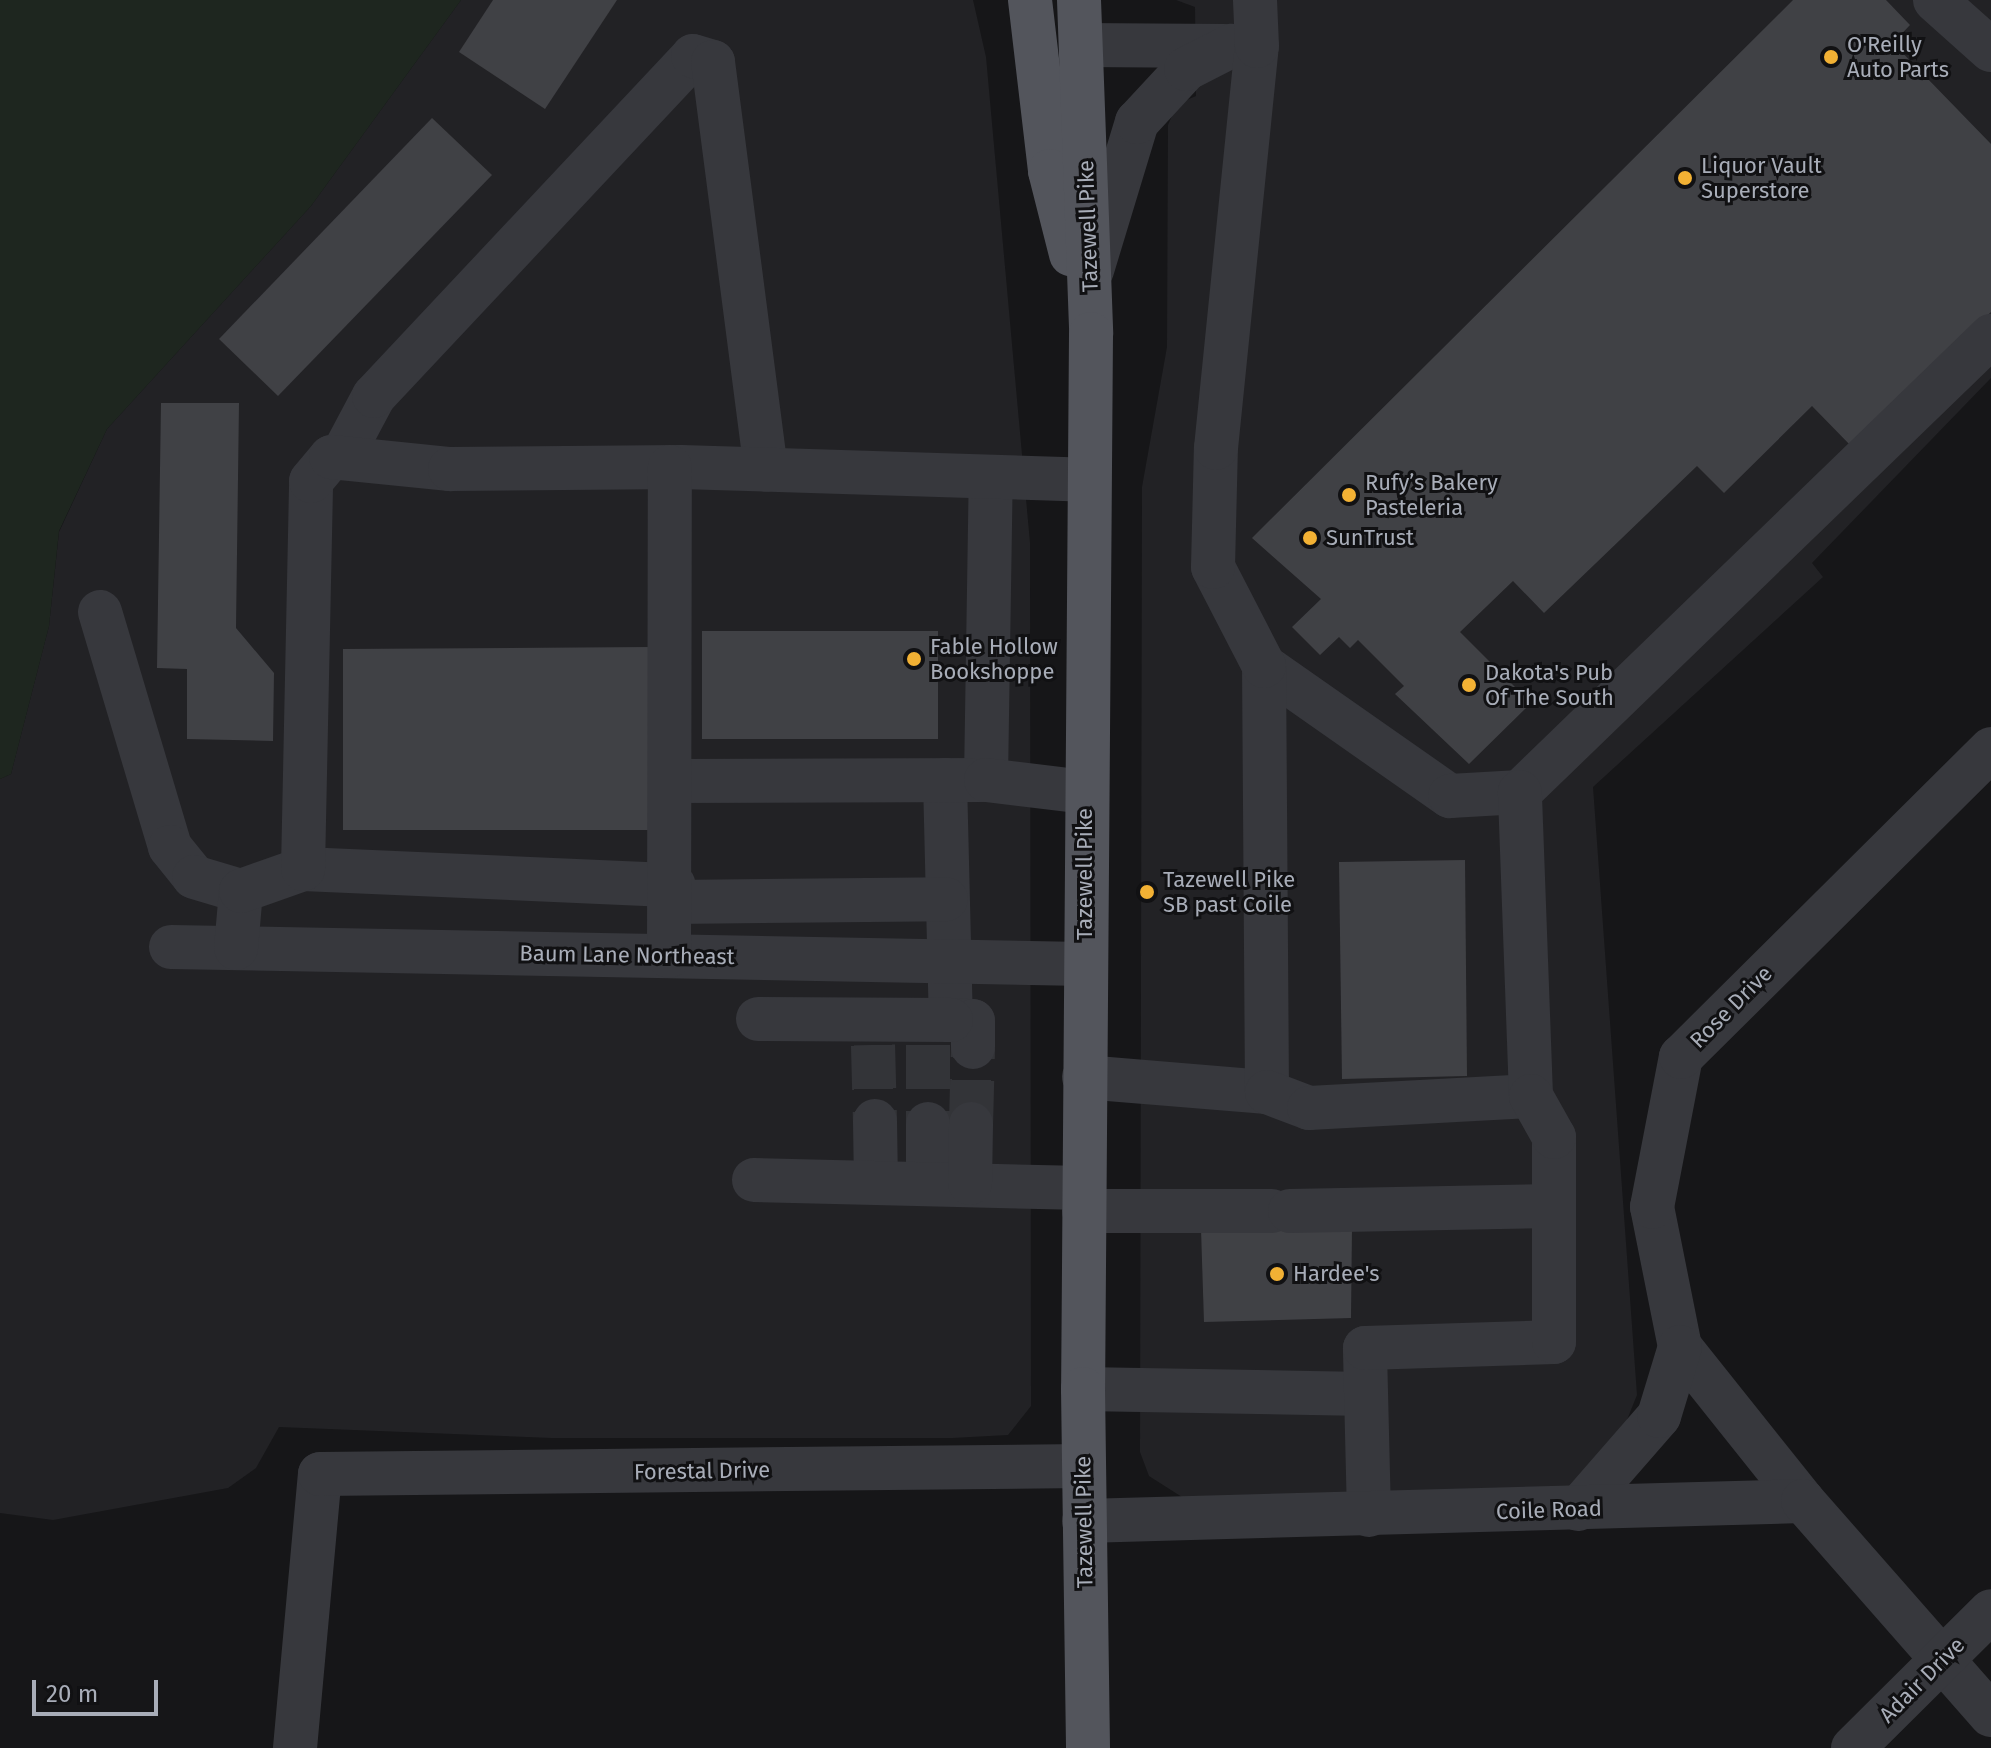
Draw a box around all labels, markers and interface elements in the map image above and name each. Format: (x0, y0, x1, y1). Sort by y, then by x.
place label: O'Reilly Auto Parts (1847, 31, 1949, 82)
marker: O'Reilly Auto Parts (1822, 48, 1840, 66)
place label: Liquor Vault Superstore (1701, 152, 1822, 204)
street label: Tazewell Pike (1073, 159, 1103, 293)
marker: Liquor Vault Superstore (1676, 169, 1694, 187)
place label: Rufy’s Bakery Pasteleria (1365, 469, 1498, 520)
marker: Rufy’s Bakery Pasteleria (1340, 486, 1358, 504)
place label: SunTrust (1326, 525, 1414, 551)
marker: SunTrust (1301, 529, 1319, 547)
place label: Fable Hollow Bookshoppe (930, 633, 1058, 684)
marker: Fable Hollow Bookshoppe (905, 650, 923, 668)
place label: Dakota's Pub Of The South (1485, 659, 1614, 710)
marker: Dakota's Pub Of The South (1460, 676, 1478, 694)
street label: Tazewell Pike (1072, 808, 1098, 940)
place label: Tazewell Pike SB past Coile (1163, 866, 1295, 918)
marker: Tazewell Pike SB past Coile (1138, 883, 1156, 901)
street label: Baum Lane Northeast (519, 940, 735, 970)
street label: Rose Drive (1684, 960, 1778, 1054)
place label: Hardee's (1293, 1261, 1380, 1287)
marker: Hardee's (1268, 1265, 1286, 1283)
street label: Tazewell Pike (1070, 1456, 1098, 1588)
street label: Forestal Drive (634, 1457, 770, 1485)
street label: Coile Road (1496, 1495, 1602, 1525)
street label: Adair Drive (1874, 1632, 1970, 1728)
scale bar (36, 1664, 162, 1714)
text: 20 m (46, 1680, 98, 1708)

